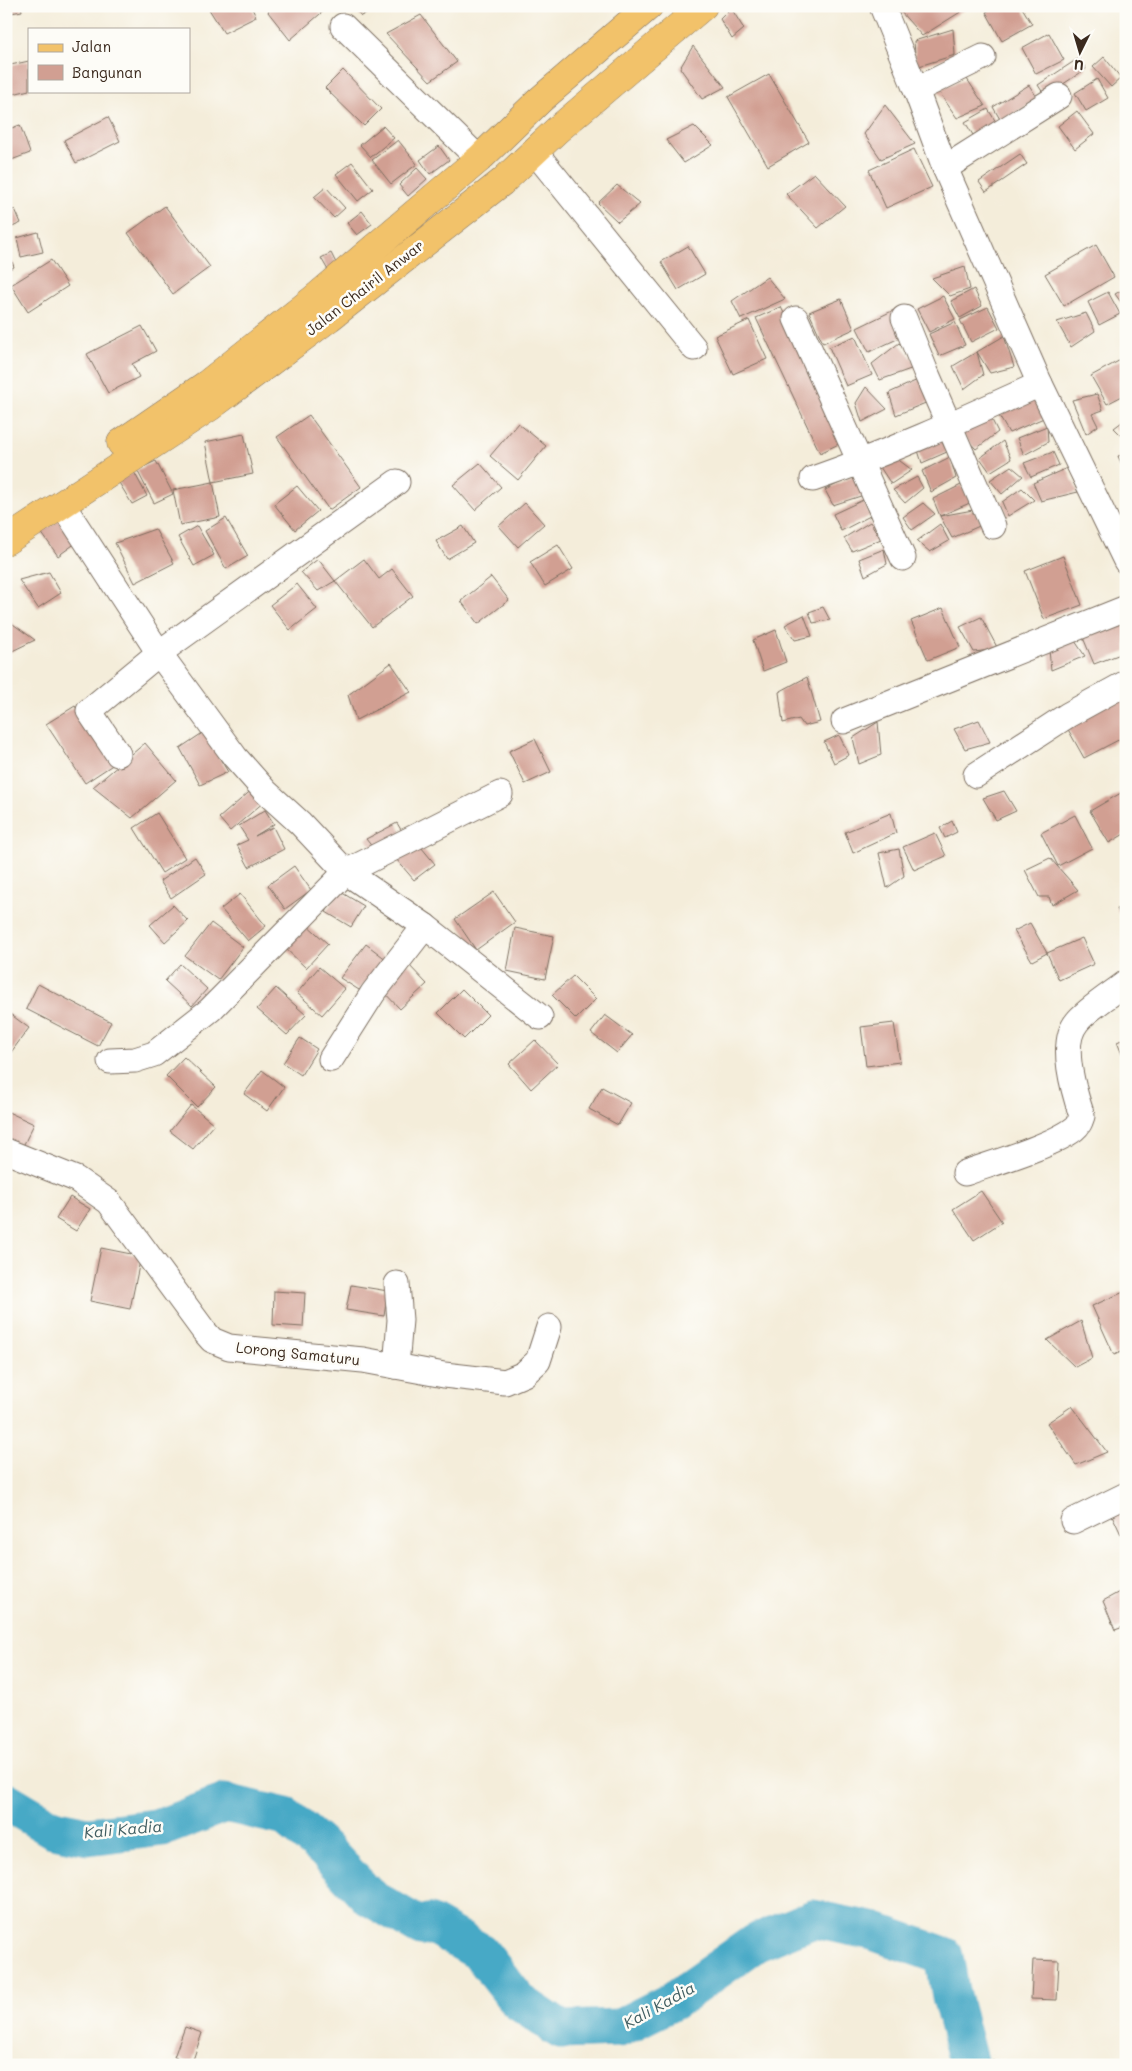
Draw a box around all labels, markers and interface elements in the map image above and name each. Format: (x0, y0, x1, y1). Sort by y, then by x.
legend (28, 28, 190, 92)
north arrow (1054, 28, 1104, 78)
text: Jalan (72, 36, 111, 56)
text: U (1073, 56, 1085, 75)
text: Bangunan (72, 62, 142, 82)
street label: Jalan Chairil Anwar (301, 235, 428, 340)
street label: Lorong Samaturu (235, 1337, 361, 1369)
water label: Kali Kadia (83, 1815, 163, 1842)
water label: Kali Kadia (619, 1976, 698, 2033)

